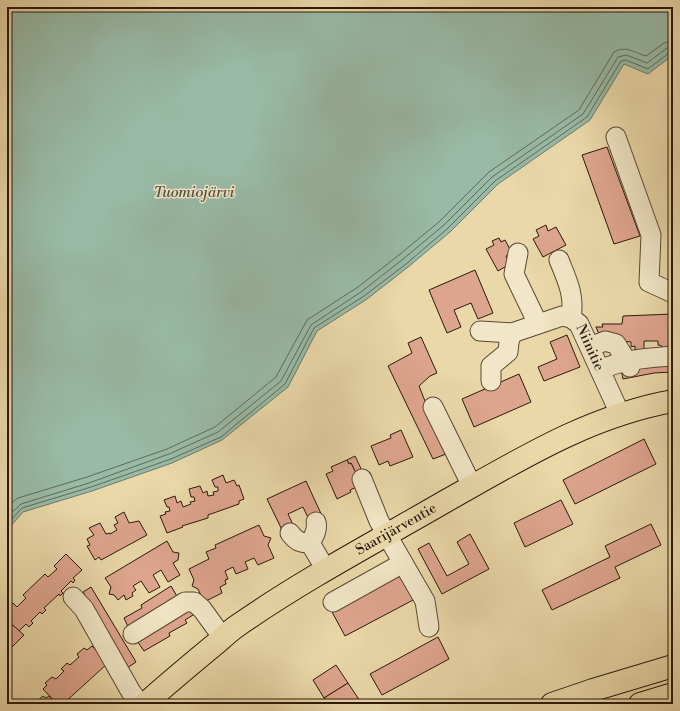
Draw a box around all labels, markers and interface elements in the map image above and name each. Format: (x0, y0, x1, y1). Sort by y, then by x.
water label: Tuomiojärvi (153, 183, 235, 202)
street label: Niinitie (571, 321, 608, 374)
street label: Saarijärventie (353, 499, 440, 559)

